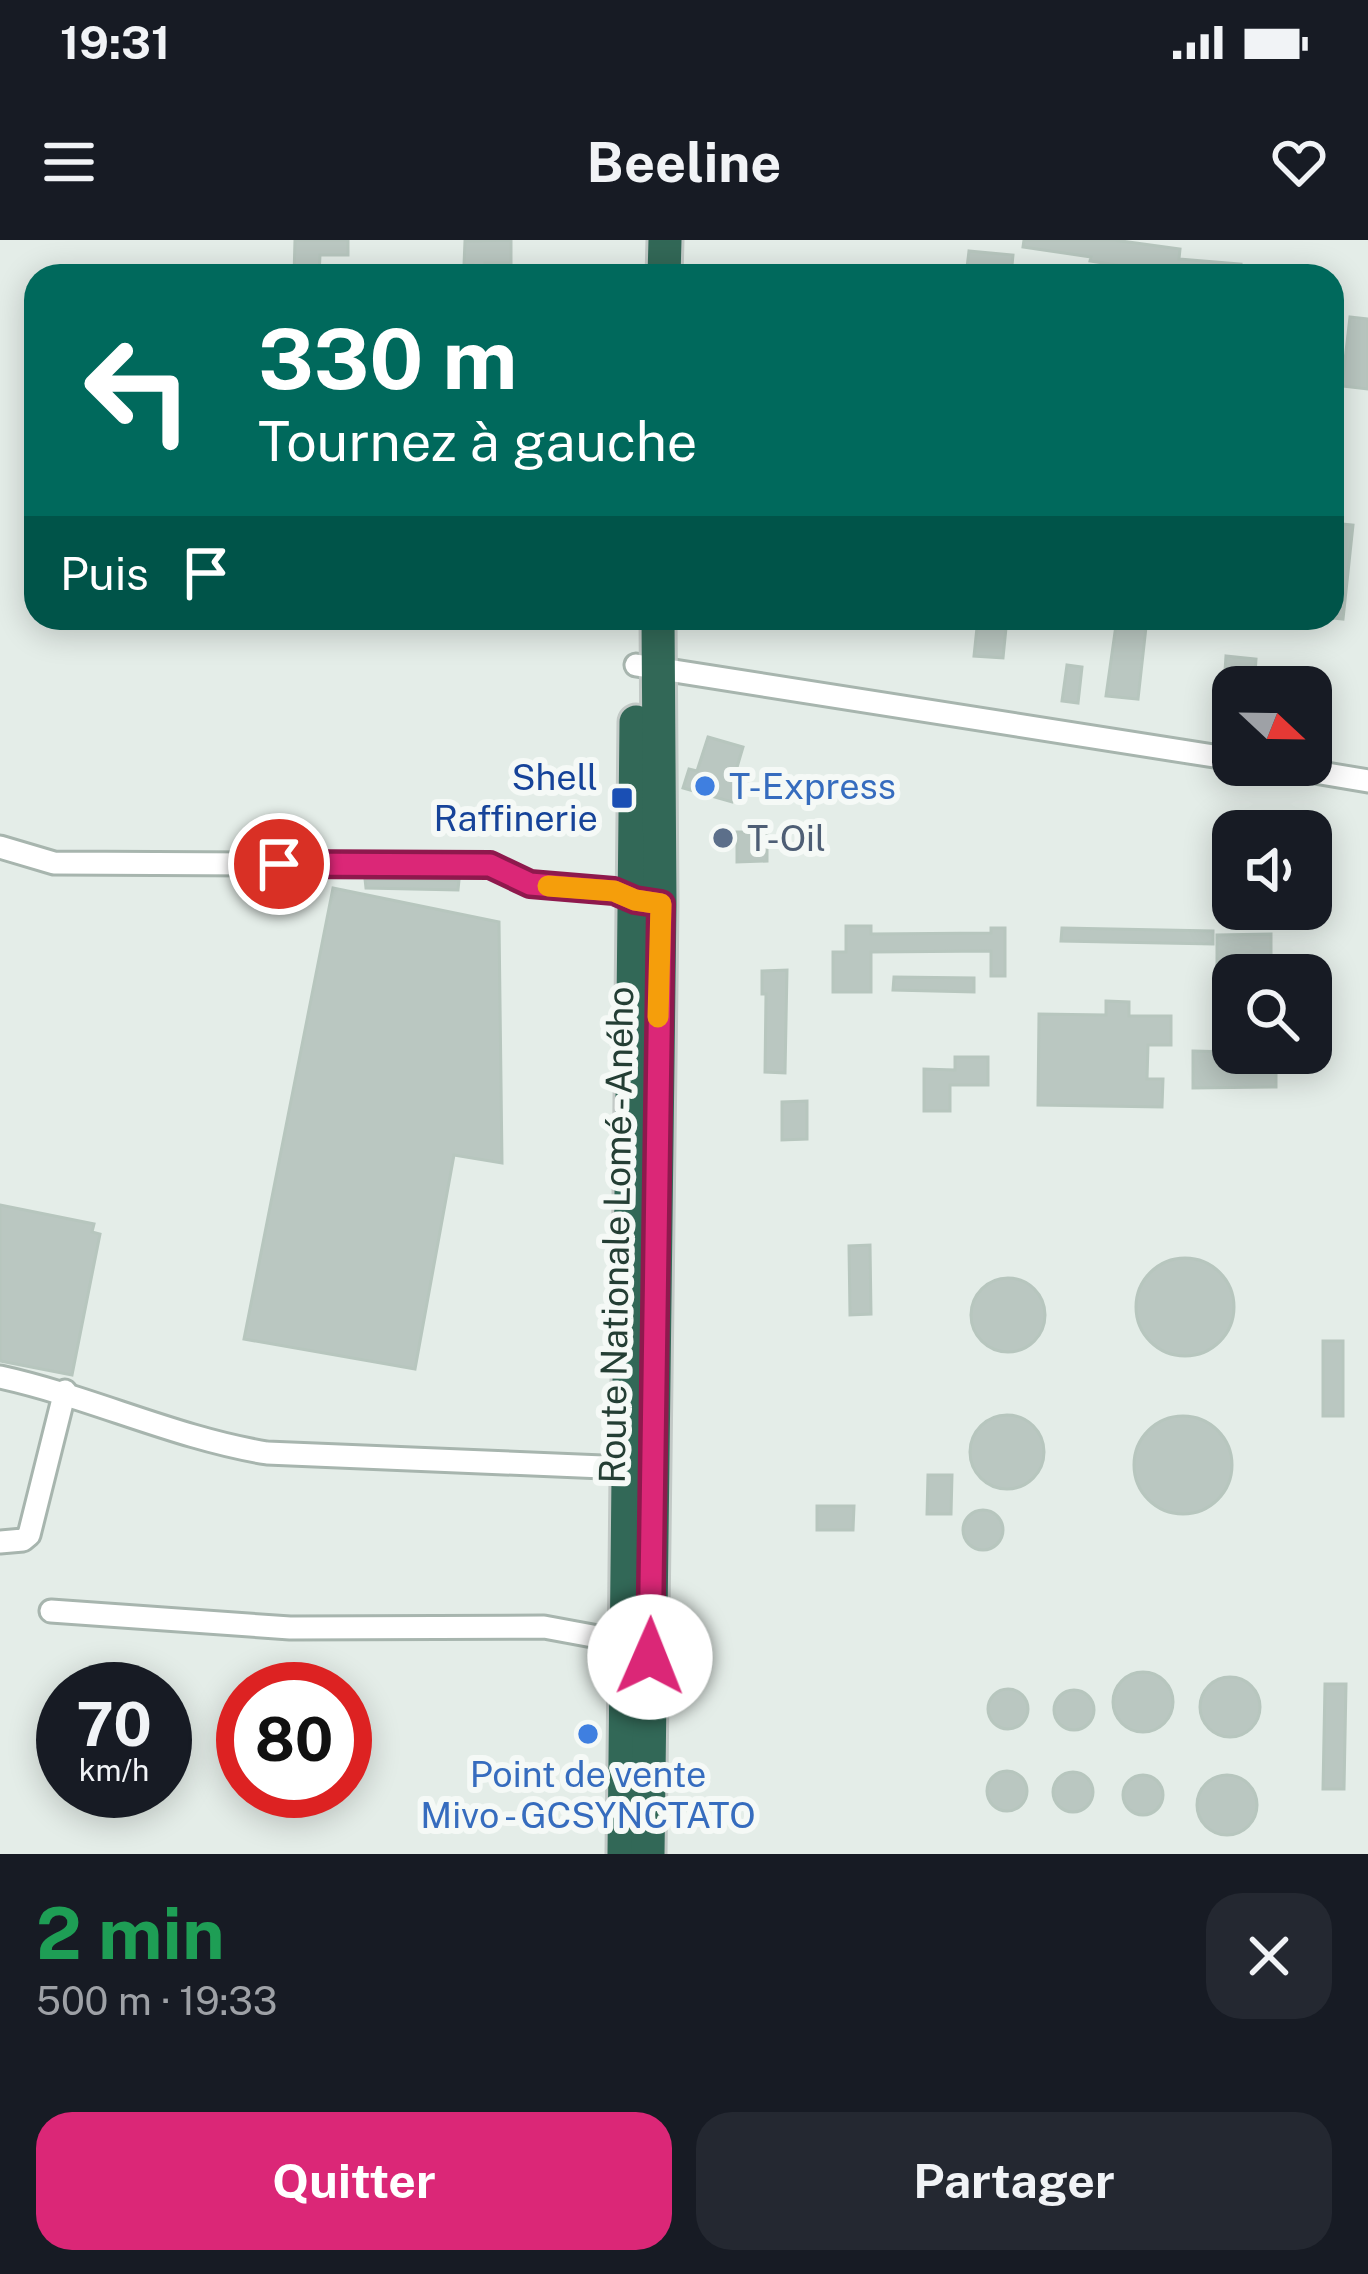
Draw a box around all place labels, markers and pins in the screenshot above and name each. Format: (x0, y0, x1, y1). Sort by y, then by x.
place label: Shell Raffinerie (434, 756, 598, 839)
place label: T-Express (729, 765, 896, 807)
marker: T-Express (692, 773, 718, 799)
marker: Shell Raffinerie (609, 785, 635, 811)
pin (228, 813, 330, 915)
place label: T-Oil (747, 817, 826, 859)
marker: T-Oil (710, 825, 736, 851)
marker: Point de vente Mivo - GCSYNCTATO (575, 1721, 601, 1747)
place label: Point de vente Mivo - GCSYNCTATO (420, 1753, 756, 1836)

